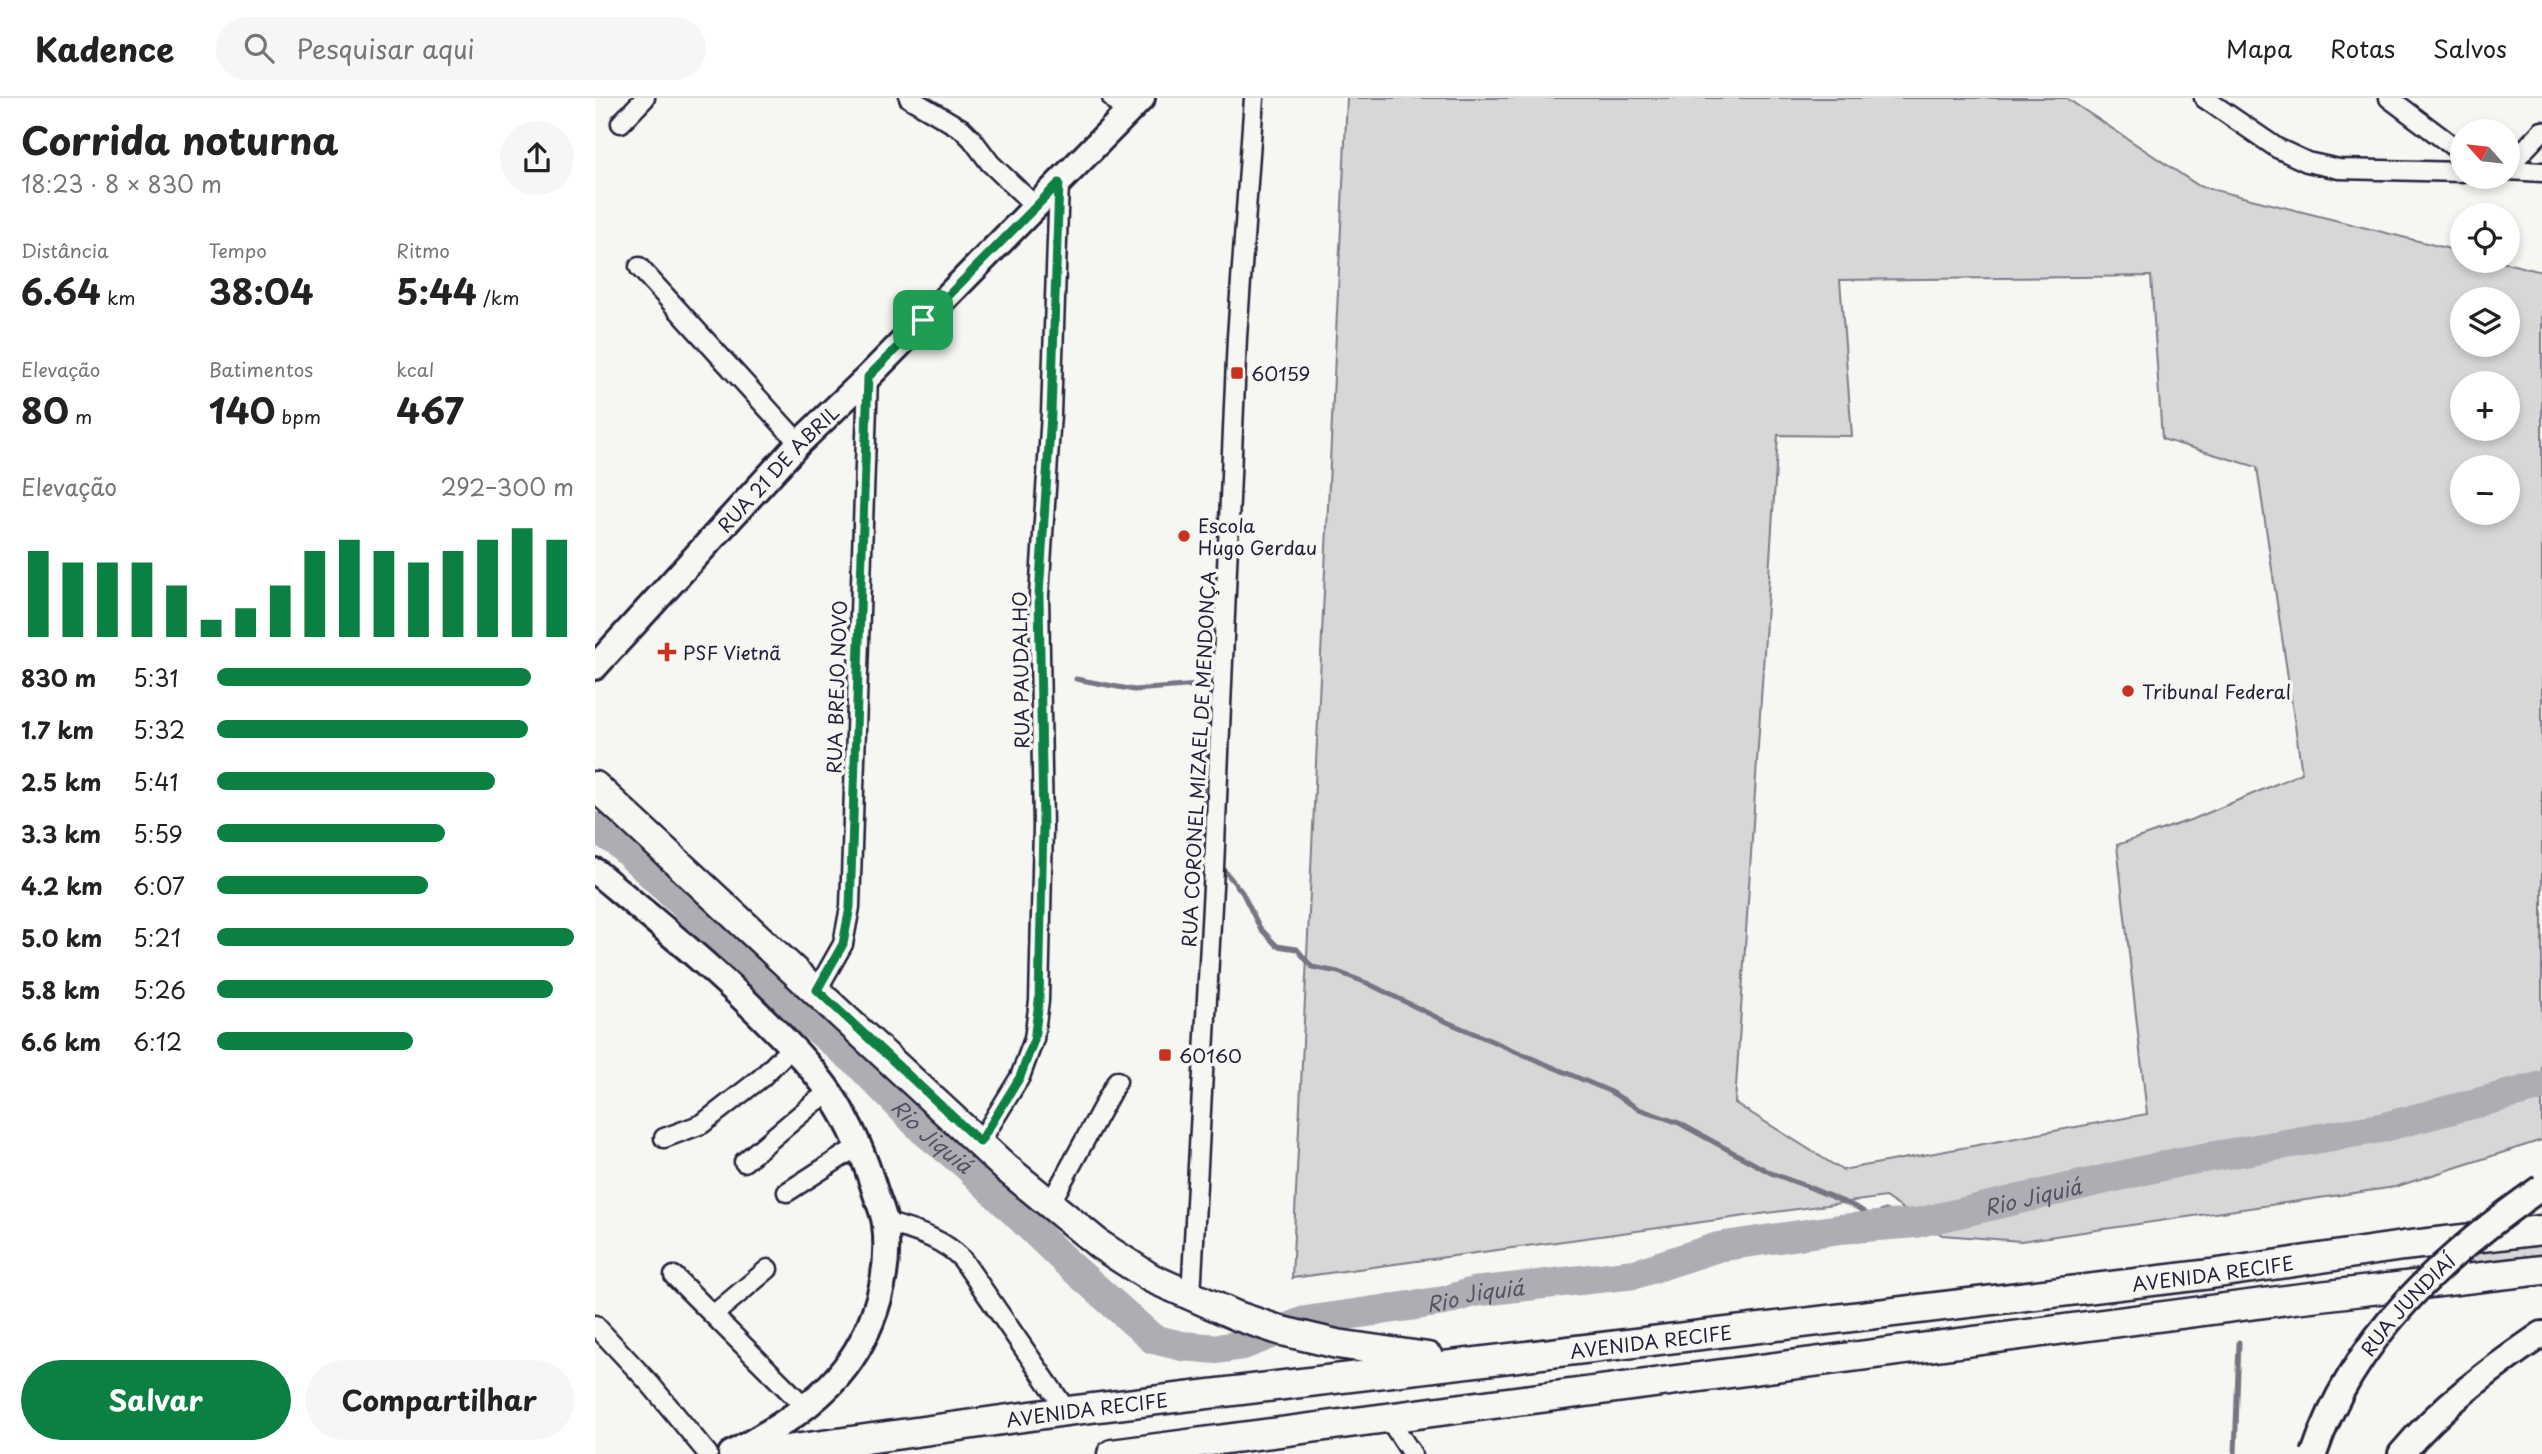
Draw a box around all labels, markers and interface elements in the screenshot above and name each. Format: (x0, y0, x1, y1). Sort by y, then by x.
search box (216, 17, 706, 80)
text: Kadence (35, 23, 174, 73)
icon: search (240, 29, 278, 67)
text: Pesquisar aqui (296, 29, 475, 68)
text: Mapa (2226, 30, 2292, 66)
text: Rotas (2330, 30, 2395, 66)
text: Salvos (2433, 30, 2507, 66)
text: Corrida noturna (21, 111, 339, 168)
north arrow (2450, 119, 2520, 189)
map controls (2450, 119, 2520, 525)
button: share (500, 121, 574, 195)
text: 18:23 · 8 × 830 m (21, 166, 222, 201)
button: locate (2450, 203, 2520, 273)
text: Distância (21, 236, 109, 264)
text: Tempo (209, 236, 267, 264)
text: Ritmo (396, 236, 450, 264)
text: 6.64 (21, 264, 101, 317)
text: 38:04 (209, 264, 314, 317)
text: 5:44 (396, 264, 477, 317)
text: km (101, 283, 136, 311)
text: /km (477, 283, 519, 311)
button: layers (2450, 287, 2520, 357)
pin (893, 290, 953, 350)
icon: arrive (904, 301, 942, 339)
text: Elevação (21, 355, 100, 383)
text: Batimentos (209, 355, 313, 383)
text: kcal (396, 355, 434, 383)
place label: 60159 (1251, 359, 1311, 387)
marker: 60159 (1229, 365, 1245, 381)
button: + (2450, 371, 2520, 441)
text: 80 (21, 383, 69, 436)
text: 140 (209, 383, 275, 436)
text: 467 (396, 383, 464, 436)
street label: RUA 21 DE ABRIL (711, 398, 845, 538)
text: m (69, 402, 92, 430)
text: bpm (275, 402, 321, 430)
button: − (2450, 455, 2520, 525)
text: Elevação (21, 469, 117, 504)
text: 292–300 m (440, 469, 574, 504)
place label: Escola Hugo Gerdau (1198, 511, 1317, 561)
marker: Escola Hugo Gerdau (1176, 528, 1192, 544)
street label: RUA CORONEL MIZAEL DE MENDONÇA (1174, 570, 1222, 948)
street label: RUA PAUDALHO (1005, 591, 1035, 749)
street label: RUA BREJO NOVO (819, 600, 853, 774)
place label: PSF Vietnã (683, 638, 781, 666)
marker: PSF Vietnã (657, 642, 677, 662)
text: 830 m (21, 660, 96, 695)
text: 5:31 (133, 660, 178, 695)
place label: Tribunal Federal (2142, 677, 2291, 705)
marker: Tribunal Federal (2120, 683, 2136, 699)
text: 1.7 km (21, 712, 94, 747)
text: 5:32 (133, 712, 185, 747)
text: 2.5 km (21, 764, 101, 799)
text: 5:41 (133, 764, 179, 799)
text: 3.3 km (21, 816, 101, 851)
text: 5:59 (133, 816, 183, 851)
text: 4.2 km (21, 868, 103, 903)
text: 6:07 (133, 868, 185, 903)
text: 5.0 km (21, 920, 102, 955)
text: 5:21 (133, 920, 181, 955)
text: 5.8 km (21, 972, 100, 1007)
text: 5:26 (133, 972, 186, 1007)
text: 6.6 km (21, 1024, 101, 1059)
text: 6:12 (133, 1024, 182, 1059)
place label: 60160 (1179, 1041, 1242, 1069)
marker: 60160 (1157, 1047, 1173, 1063)
water label: Rio Jiquiá (885, 1091, 981, 1181)
water label: Rio Jiquiá (1981, 1169, 2085, 1223)
street label: RUA JUNDIAÍ (2353, 1247, 2461, 1362)
street label: AVENIDA RECIFE (2130, 1248, 2295, 1297)
water label: Rio Jiquiá (1424, 1270, 1526, 1319)
street label: AVENIDA RECIFE (1568, 1318, 1733, 1365)
button: Salvar (21, 1360, 291, 1440)
button: Compartilhar (305, 1360, 574, 1440)
street label: AVENIDA RECIFE (1004, 1385, 1169, 1433)

